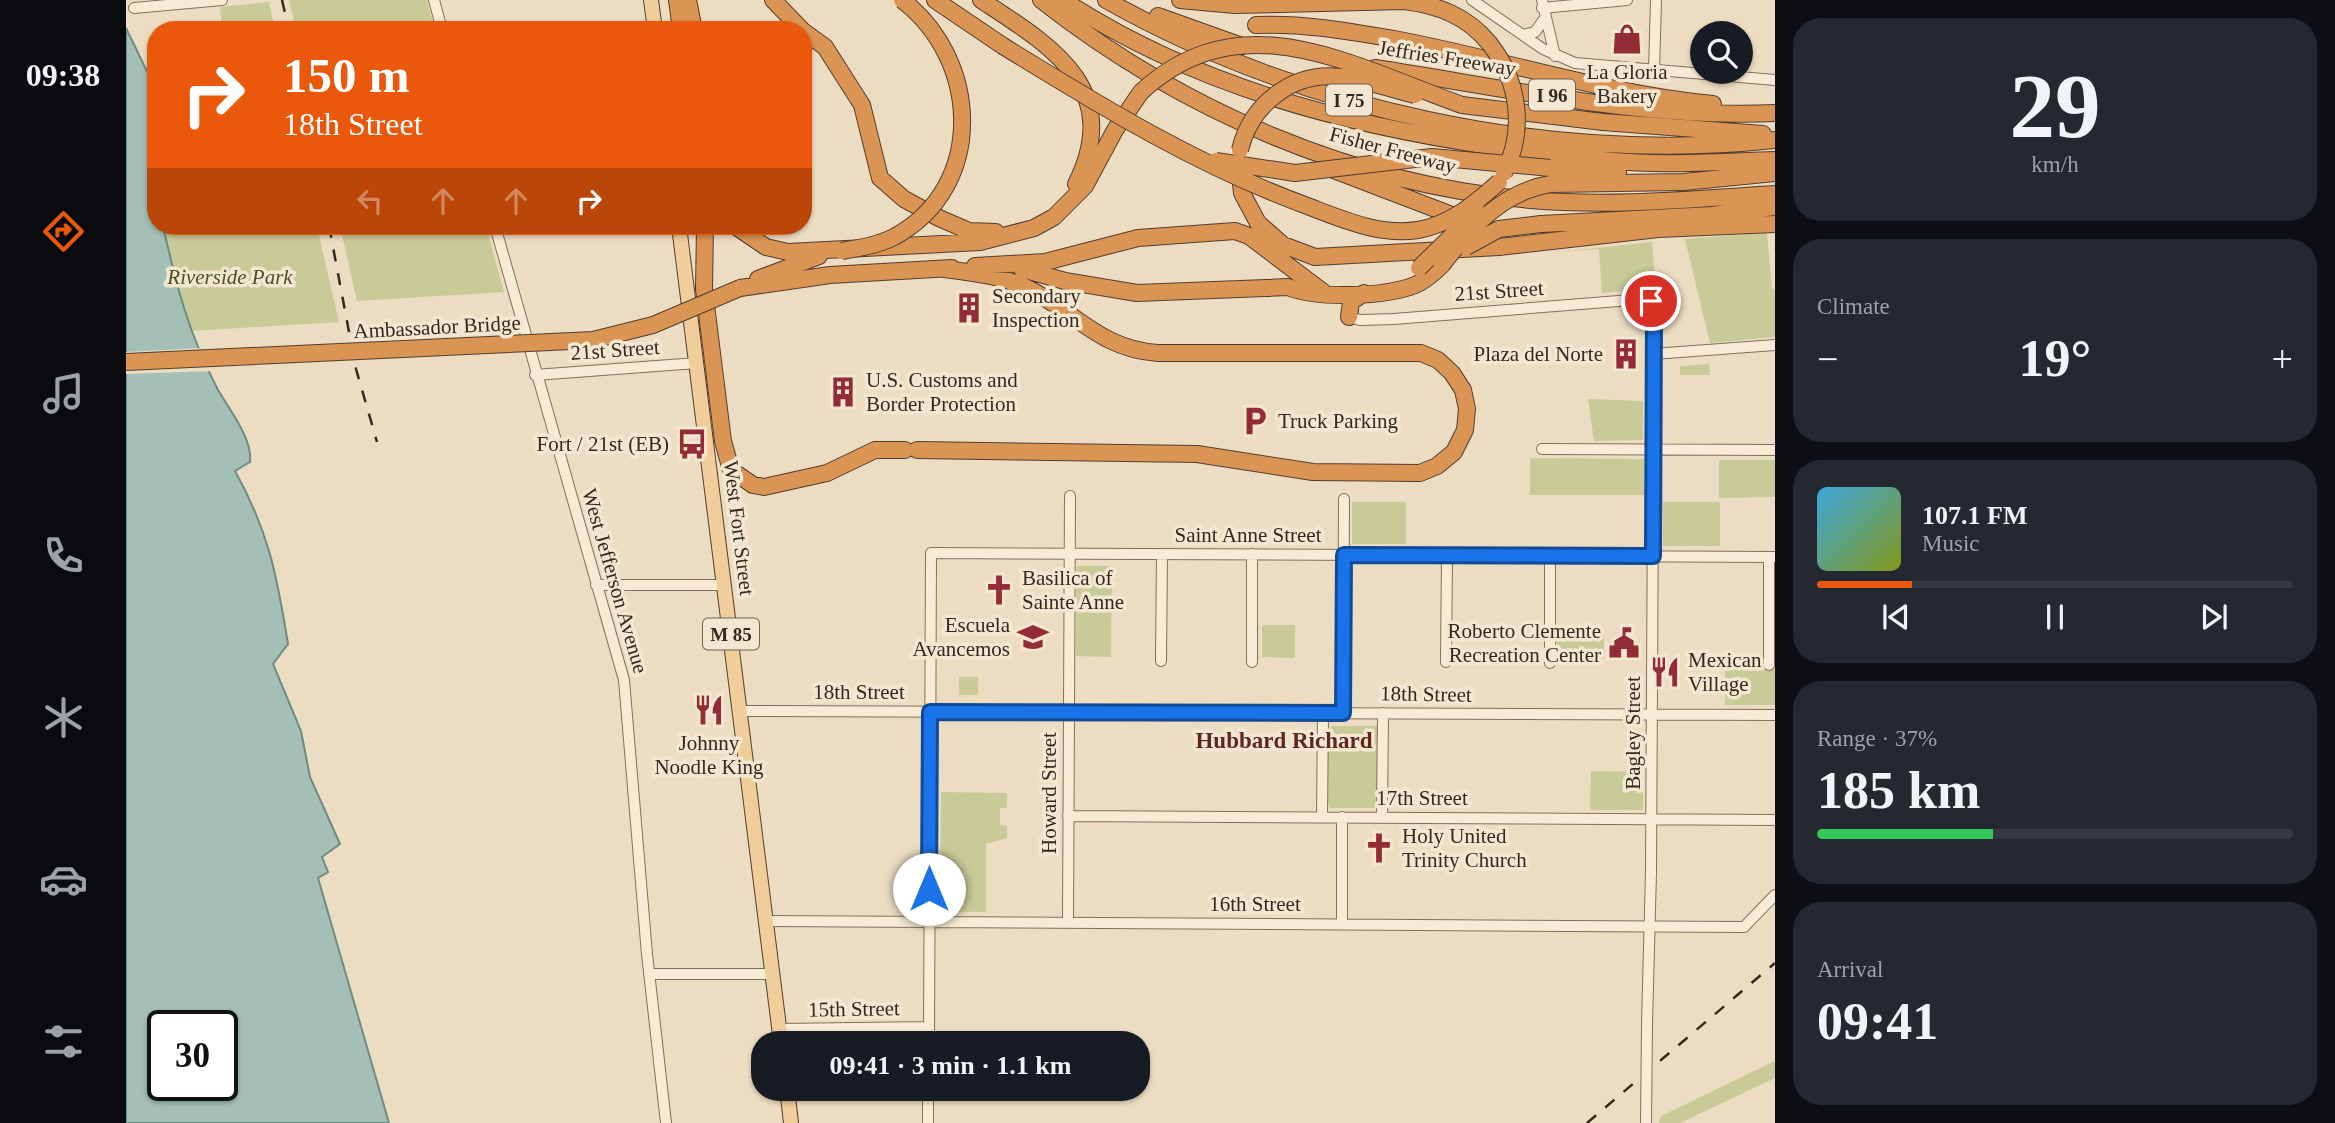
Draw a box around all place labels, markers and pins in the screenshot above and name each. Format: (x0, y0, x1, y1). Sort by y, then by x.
shop icon: La Gloria Bakery (1610, 22, 1644, 56)
place label: La Gloria Bakery (1586, 60, 1668, 108)
pin (1621, 271, 1681, 331)
place label: Secondary Inspection (992, 284, 1081, 332)
building icon: Secondary Inspection (952, 291, 986, 325)
building icon: Plaza del Norte (1609, 337, 1643, 371)
place label: Plaza del Norte (1474, 342, 1603, 366)
place label: U.S. Customs and Border Protection (866, 368, 1018, 416)
building icon: U.S. Customs and Border Protection (826, 375, 860, 409)
parking icon: Truck Parking (1238, 404, 1272, 438)
place label: Truck Parking (1278, 409, 1398, 433)
bus stop icon: Fort / 21st (EB) (675, 427, 709, 461)
place label: Fort / 21st (EB) (537, 432, 669, 456)
place label: Basilica of Sainte Anne (1022, 566, 1124, 614)
church icon: Basilica of Sainte Anne (982, 573, 1016, 607)
place label: Escuela Avancemos (912, 613, 1011, 661)
place label: Roberto Clemente Recreation Center (1448, 619, 1601, 667)
school or university icon: Escuela Avancemos (1016, 620, 1050, 654)
public building icon: Roberto Clemente Recreation Center (1607, 626, 1641, 660)
place label: Mexican Village (1688, 648, 1762, 696)
restaurant icon: Mexican Village (1648, 655, 1682, 689)
restaurant icon: Johnny Noodle King (692, 693, 726, 727)
place label: Johnny Noodle King (654, 731, 764, 779)
place label: Holy United Trinity Church (1402, 824, 1527, 872)
church icon: Holy United Trinity Church (1362, 831, 1396, 865)

